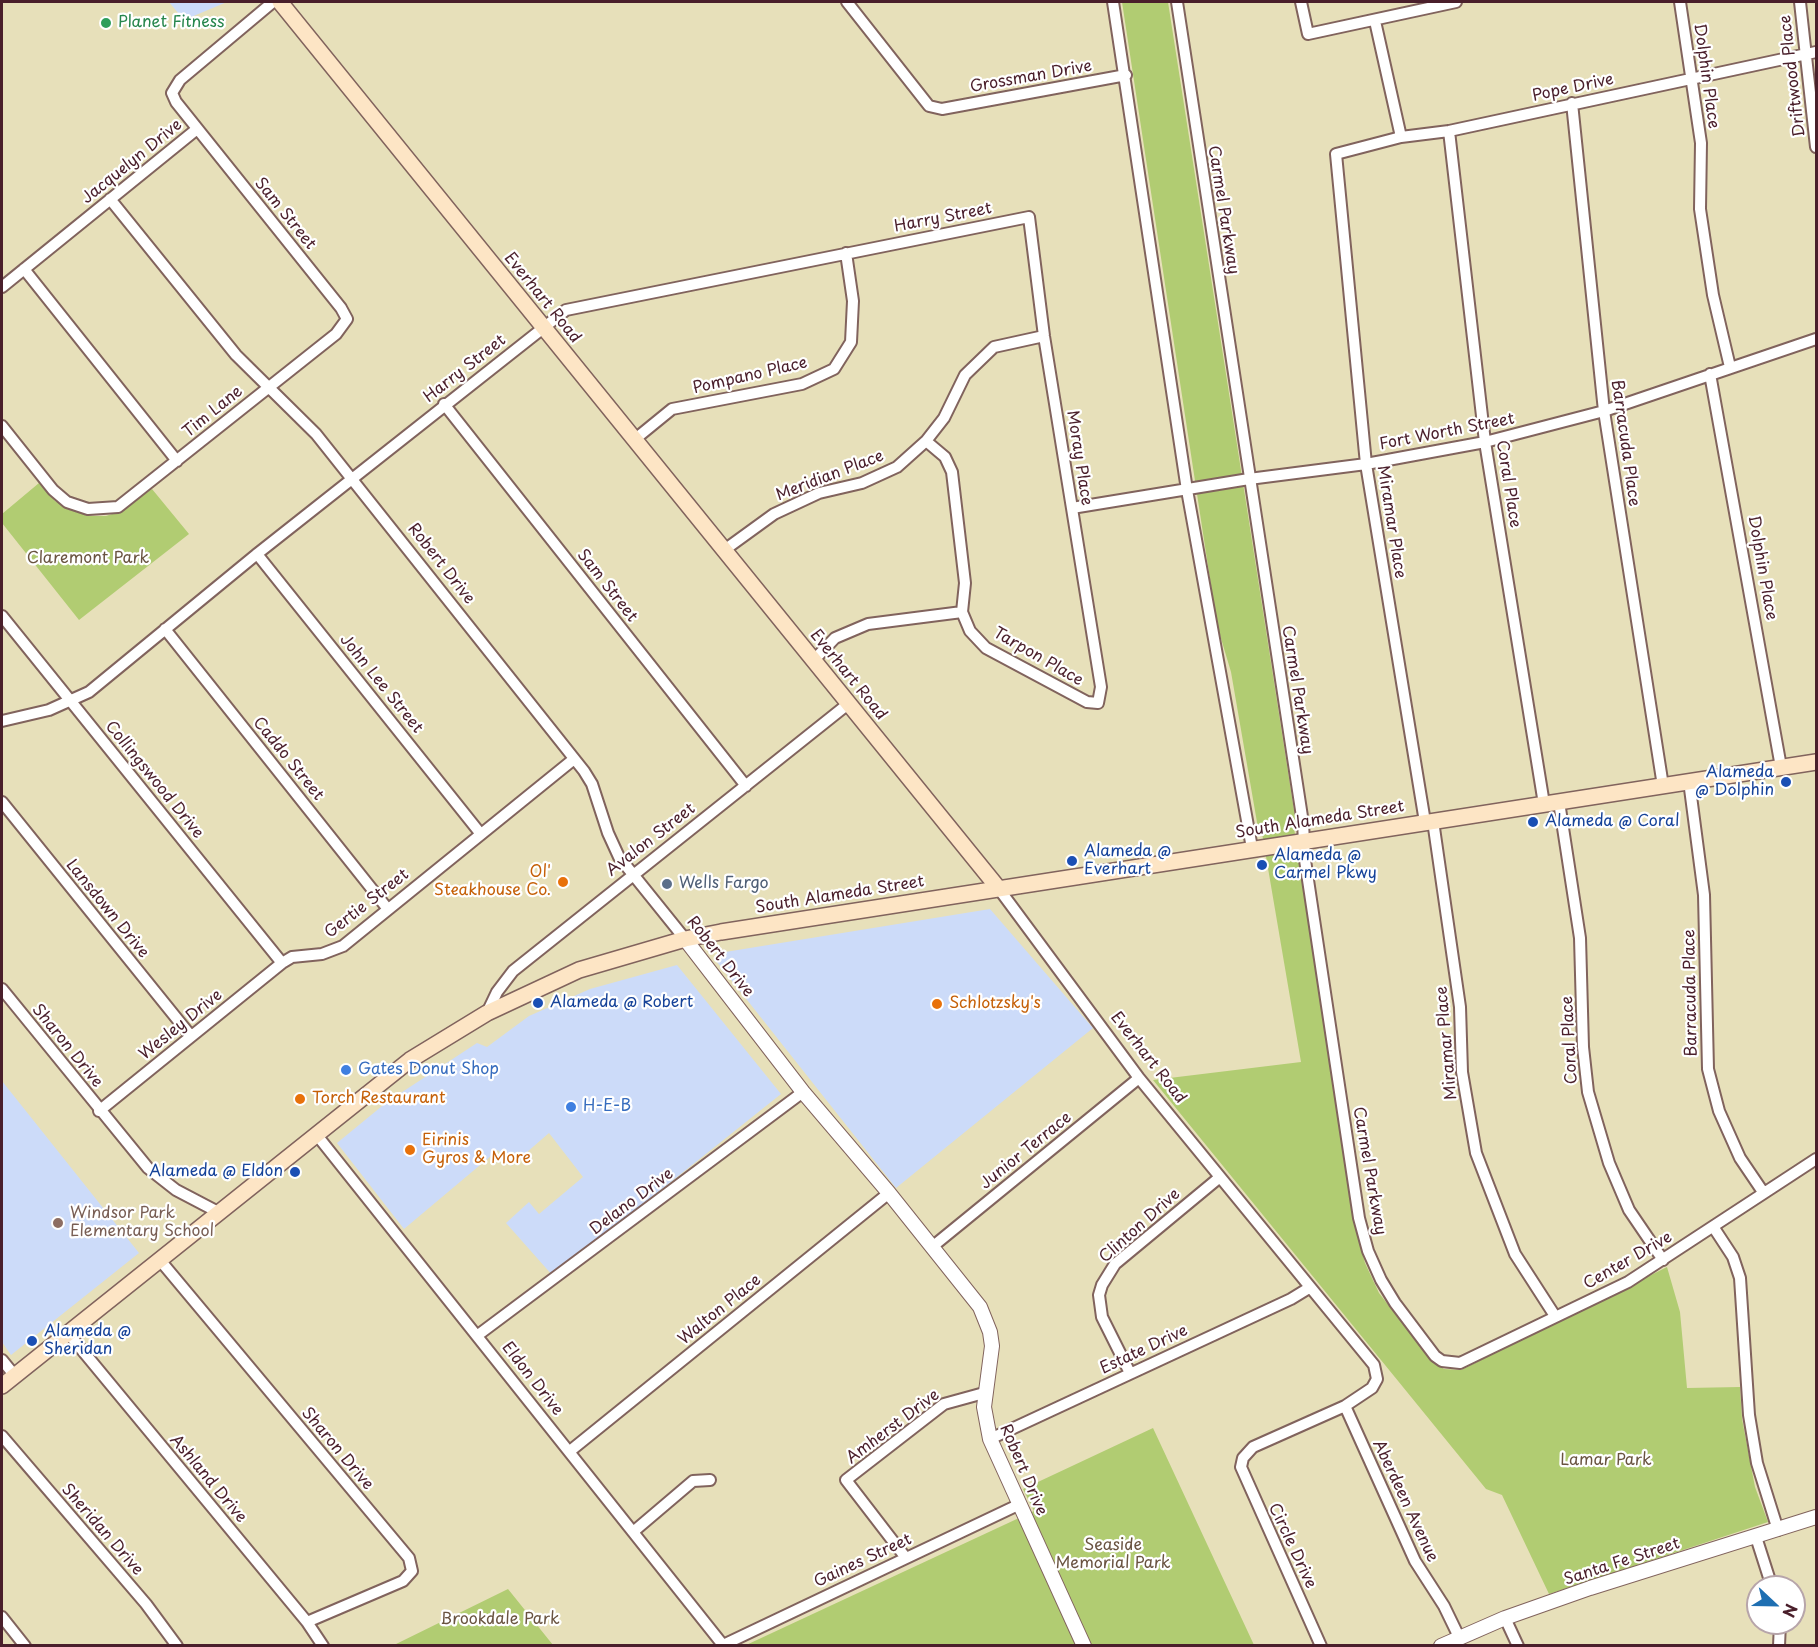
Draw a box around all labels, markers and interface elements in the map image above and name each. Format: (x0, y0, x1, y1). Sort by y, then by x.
place label: Planet Fitness (118, 13, 225, 33)
street label: Driftwood Place (1776, 14, 1810, 138)
marker: Planet Fitness (99, 16, 113, 30)
street label: Dolphin Place (1689, 22, 1723, 130)
street label: Grossman Drive (969, 57, 1093, 97)
street label: Pope Drive (1531, 70, 1615, 106)
street label: Jacquelyn Drive (78, 116, 186, 208)
street label: Carmel Parkway (1203, 144, 1243, 276)
street label: Sam Street (250, 174, 320, 254)
street label: Harry Street (893, 199, 993, 237)
street label: Everhart Road (500, 249, 584, 347)
street label: Harry Street (420, 331, 510, 407)
street label: Pompano Place (691, 353, 809, 399)
street label: Barracuda Place (1607, 378, 1643, 508)
street label: Tim Lane (179, 382, 247, 442)
street label: Moray Place (1062, 409, 1096, 507)
street label: Fort Worth Street (1378, 409, 1516, 455)
street label: Coral Place (1492, 439, 1524, 529)
street label: Meridian Place (773, 447, 887, 505)
street label: Miramar Place (1373, 464, 1409, 580)
street label: Dolphin Place (1743, 514, 1781, 622)
street label: Robert Drive (404, 520, 478, 608)
street label: Sam Street (573, 546, 641, 626)
park label: Claremont Park (27, 549, 149, 569)
street label: Tarpon Place (990, 624, 1086, 690)
street label: Carmel Parkway (1277, 624, 1317, 756)
street label: Everhart Road (806, 626, 890, 724)
street label: John Lee Street (335, 631, 427, 737)
street label: Caddo Street (249, 713, 327, 805)
street label: Collingswood Drive (101, 717, 207, 843)
place label: Alameda @ Dolphin (1695, 763, 1774, 801)
marker: Alameda @ Dolphin (1779, 775, 1793, 789)
street label: South Alameda Street (1234, 797, 1406, 843)
street label: Avalon Street (603, 799, 699, 881)
place label: Alameda @ Coral (1545, 812, 1679, 832)
marker: Alameda @ Coral (1526, 815, 1540, 829)
place label: Alameda @ Everhart (1084, 842, 1171, 880)
place label: Alameda @ Carmel Pkwy (1274, 846, 1377, 884)
marker: Alameda @ Everhart (1065, 854, 1079, 868)
street label: Lansdown Drive (61, 856, 153, 962)
marker: Alameda @ Carmel Pkwy (1255, 858, 1269, 872)
place label: Ol' Steakhouse Co. (434, 863, 551, 901)
street label: Gertie Street (321, 865, 413, 943)
street label: South Alameda Street (754, 872, 926, 918)
place label: Wells Fargo (679, 874, 769, 894)
marker: Ol' Steakhouse Co. (556, 875, 570, 889)
marker: Wells Fargo (660, 877, 674, 891)
street label: Robert Drive (683, 913, 757, 1001)
street label: Barracuda Place (1680, 929, 1702, 1057)
street label: Miramar Place (1432, 985, 1462, 1101)
street label: Wesley Drive (136, 986, 226, 1064)
place label: Alameda @ Robert (550, 993, 693, 1013)
place label: Schlotzsky's (949, 994, 1041, 1014)
street label: Coral Place (1558, 995, 1582, 1085)
marker: Alameda @ Robert (531, 996, 545, 1010)
marker: Schlotzsky's (930, 997, 944, 1011)
street label: Sharon Drive (28, 1000, 106, 1092)
street label: Everhart Road (1106, 1008, 1190, 1108)
place label: Gates Donut Shop (358, 1060, 499, 1080)
marker: Gates Donut Shop (339, 1063, 353, 1077)
place label: Torch Restaurant (312, 1089, 445, 1109)
marker: Torch Restaurant (293, 1092, 307, 1106)
place label: H-E-B (583, 1097, 631, 1117)
marker: H-E-B (564, 1100, 578, 1114)
street label: Carmel Parkway (1348, 1105, 1390, 1237)
street label: Junior Terrace (976, 1108, 1076, 1194)
place label: Eirinis Gyros & More (422, 1131, 531, 1169)
marker: Eirinis Gyros & More (403, 1143, 417, 1157)
place label: Alameda @ Eldon (149, 1162, 283, 1182)
street label: Delano Drive (587, 1164, 677, 1240)
marker: Alameda @ Eldon (288, 1165, 302, 1179)
street label: Clinton Drive (1096, 1185, 1184, 1267)
place label: Windsor Park Elementary School (70, 1204, 214, 1242)
marker: Windsor Park Elementary School (51, 1216, 65, 1230)
street label: Center Drive (1580, 1228, 1676, 1294)
street label: Walton Place (675, 1271, 765, 1349)
street label: Estate Drive (1097, 1321, 1191, 1379)
place label: Alameda @ Sheridan (44, 1322, 131, 1360)
marker: Alameda @ Sheridan (25, 1334, 39, 1348)
street label: Eldon Drive (497, 1338, 567, 1420)
street label: Amherst Drive (843, 1386, 943, 1468)
street label: Sharon Drive (297, 1404, 377, 1494)
street label: Robert Drive (995, 1422, 1051, 1518)
street label: Ashland Drive (166, 1431, 250, 1527)
street label: Aberdeen Avenue (1368, 1437, 1442, 1565)
park label: Lamar Park (1560, 1451, 1652, 1471)
street label: Sheridan Drive (57, 1480, 147, 1580)
street label: Circle Drive (1264, 1500, 1320, 1592)
street label: Gaines Street (811, 1530, 915, 1592)
street label: Santa Fe Street (1562, 1534, 1682, 1590)
park label: Seaside Memorial Park (1055, 1536, 1171, 1574)
north arrow (1746, 1575, 1806, 1635)
text: N (1777, 1601, 1804, 1621)
park label: Brookdale Park (440, 1610, 560, 1630)

